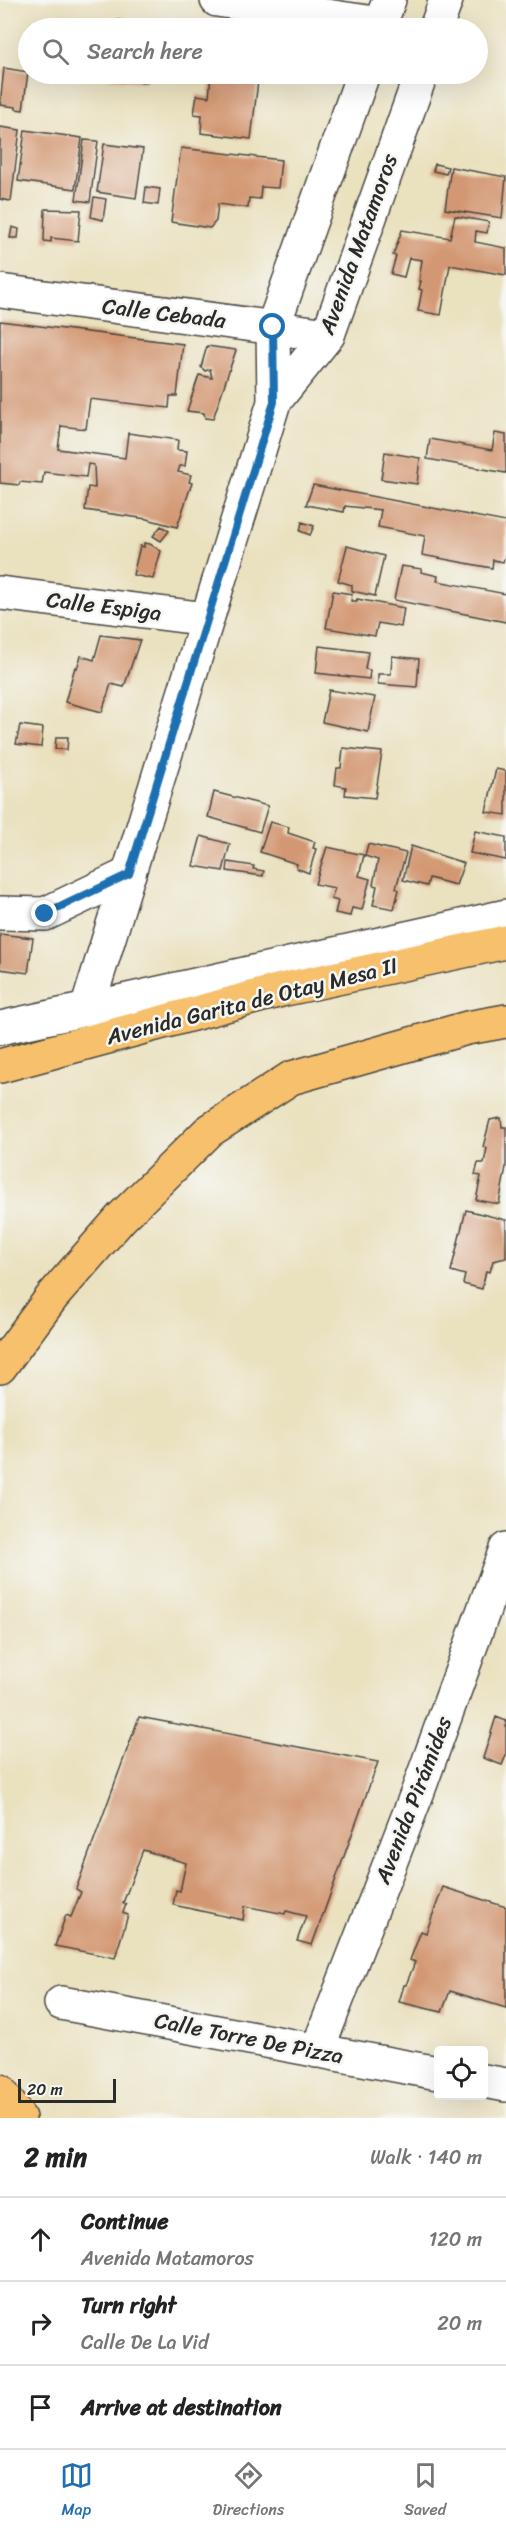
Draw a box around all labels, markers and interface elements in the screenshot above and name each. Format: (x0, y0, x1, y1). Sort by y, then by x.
search box (18, 18, 488, 84)
text: Search here (87, 32, 203, 71)
icon: search (39, 35, 72, 68)
street label: Avenida Matamoros (307, 147, 409, 341)
street label: Calle Cebada (100, 286, 229, 340)
route start (259, 313, 285, 339)
street label: Calle Espiga (44, 580, 164, 632)
route end (31, 900, 57, 926)
street label: Avenida Garita de Otay Mesa II (101, 946, 402, 1056)
street label: Avenida Pirámides (363, 1710, 463, 1891)
street label: Calle Torre De Pizza (151, 2001, 347, 2075)
map controls (434, 2046, 488, 2100)
button: locate (434, 2046, 488, 2100)
text: 20 m (27, 2075, 63, 2104)
scale bar (18, 2076, 116, 2104)
text: 2 min (24, 2134, 87, 2180)
text: Walk · 140 m (370, 2140, 482, 2175)
text: Continue (81, 2202, 169, 2241)
text: 120 m (429, 2222, 482, 2257)
icon: ahead (24, 2223, 57, 2256)
text: Avenida Matamoros (81, 2241, 254, 2276)
text: Turn right (81, 2286, 176, 2325)
text: 20 m (437, 2306, 482, 2341)
icon: right (24, 2307, 57, 2340)
text: Calle De La Vid (81, 2325, 208, 2360)
text: Arrive at destination (81, 2388, 282, 2427)
icon: arrive (24, 2391, 57, 2424)
tab: Map (60, 2459, 93, 2524)
tab: Directions (213, 2459, 284, 2524)
tab: Saved (404, 2459, 446, 2524)

